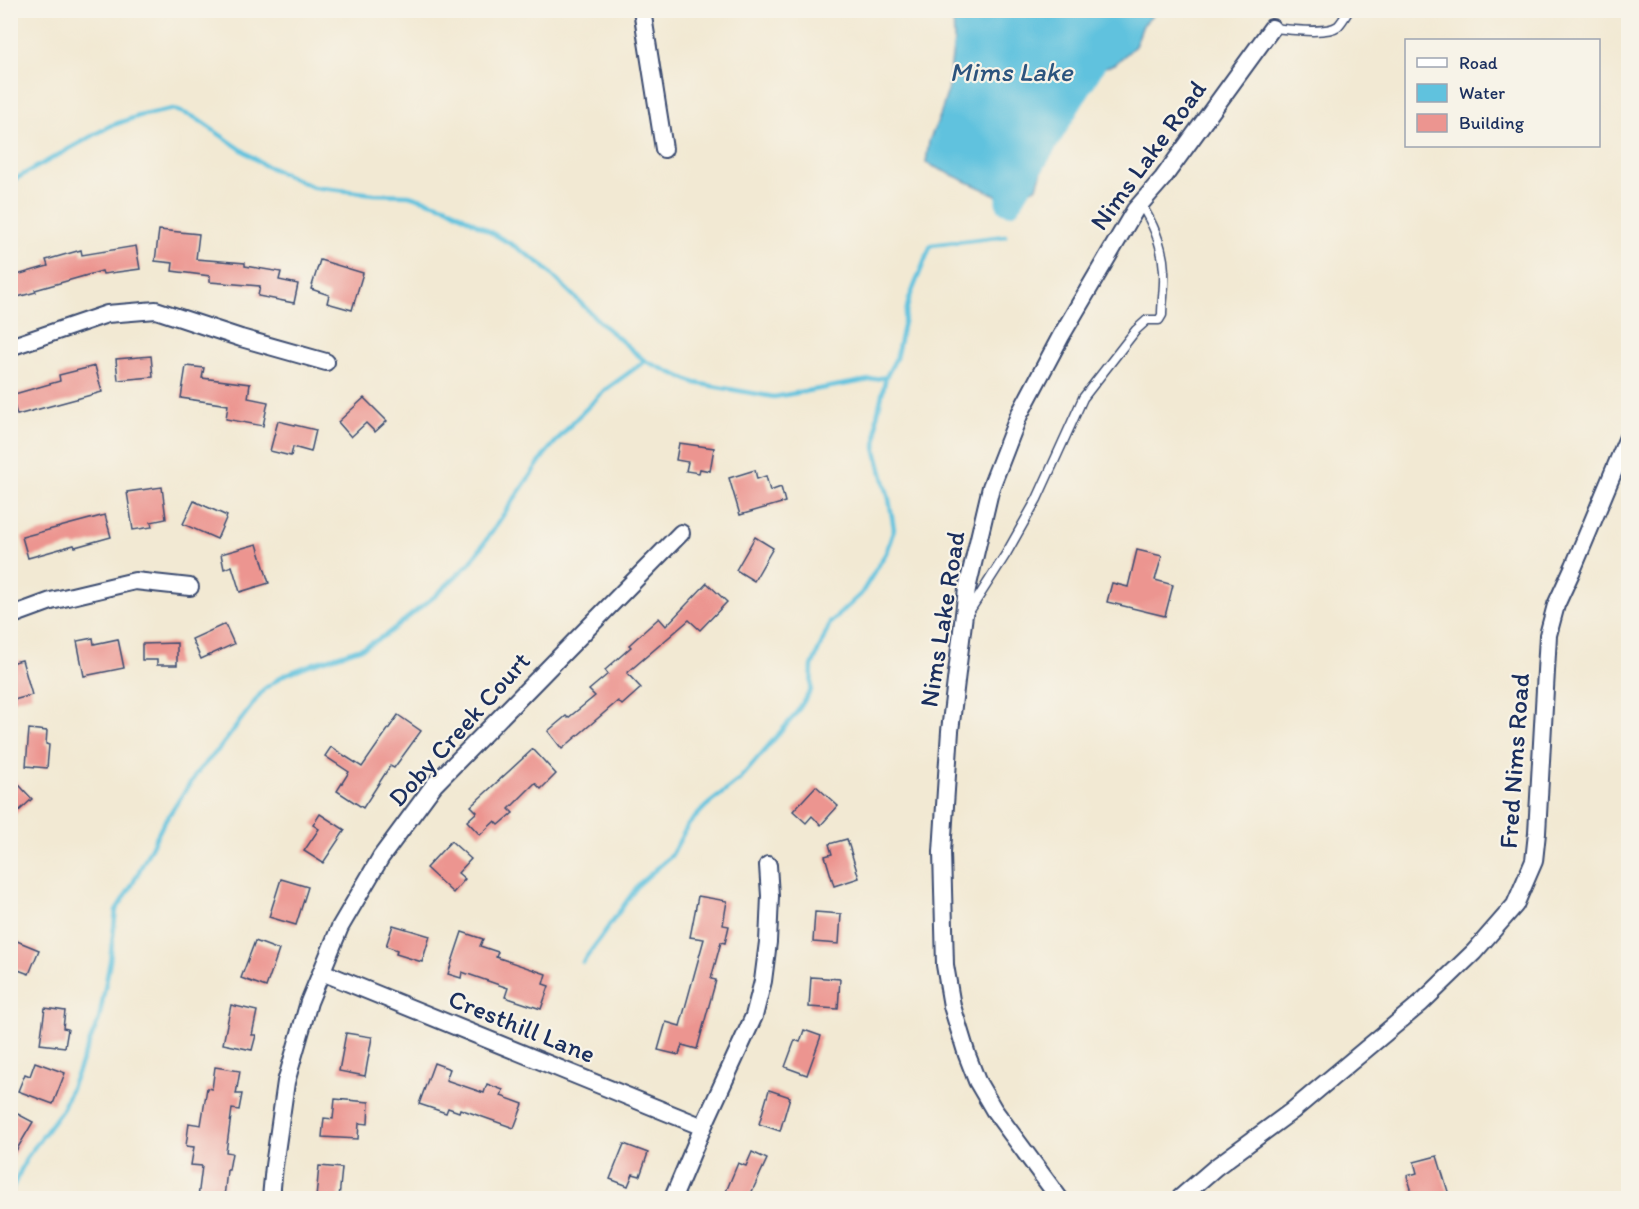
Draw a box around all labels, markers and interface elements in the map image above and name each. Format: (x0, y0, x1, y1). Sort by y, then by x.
legend (1405, 39, 1600, 147)
text: Road (1459, 52, 1498, 74)
water label: Mims Lake (950, 55, 1073, 88)
street label: Nims Lake Road (1083, 73, 1214, 236)
text: Water (1459, 82, 1505, 104)
text: Building (1459, 112, 1525, 134)
street label: Nims Lake Road (912, 528, 972, 709)
street label: Doby Creek Court (381, 645, 537, 813)
street label: Fred Nims Road (1492, 672, 1536, 850)
street label: Cresthill Lane (444, 982, 600, 1070)

